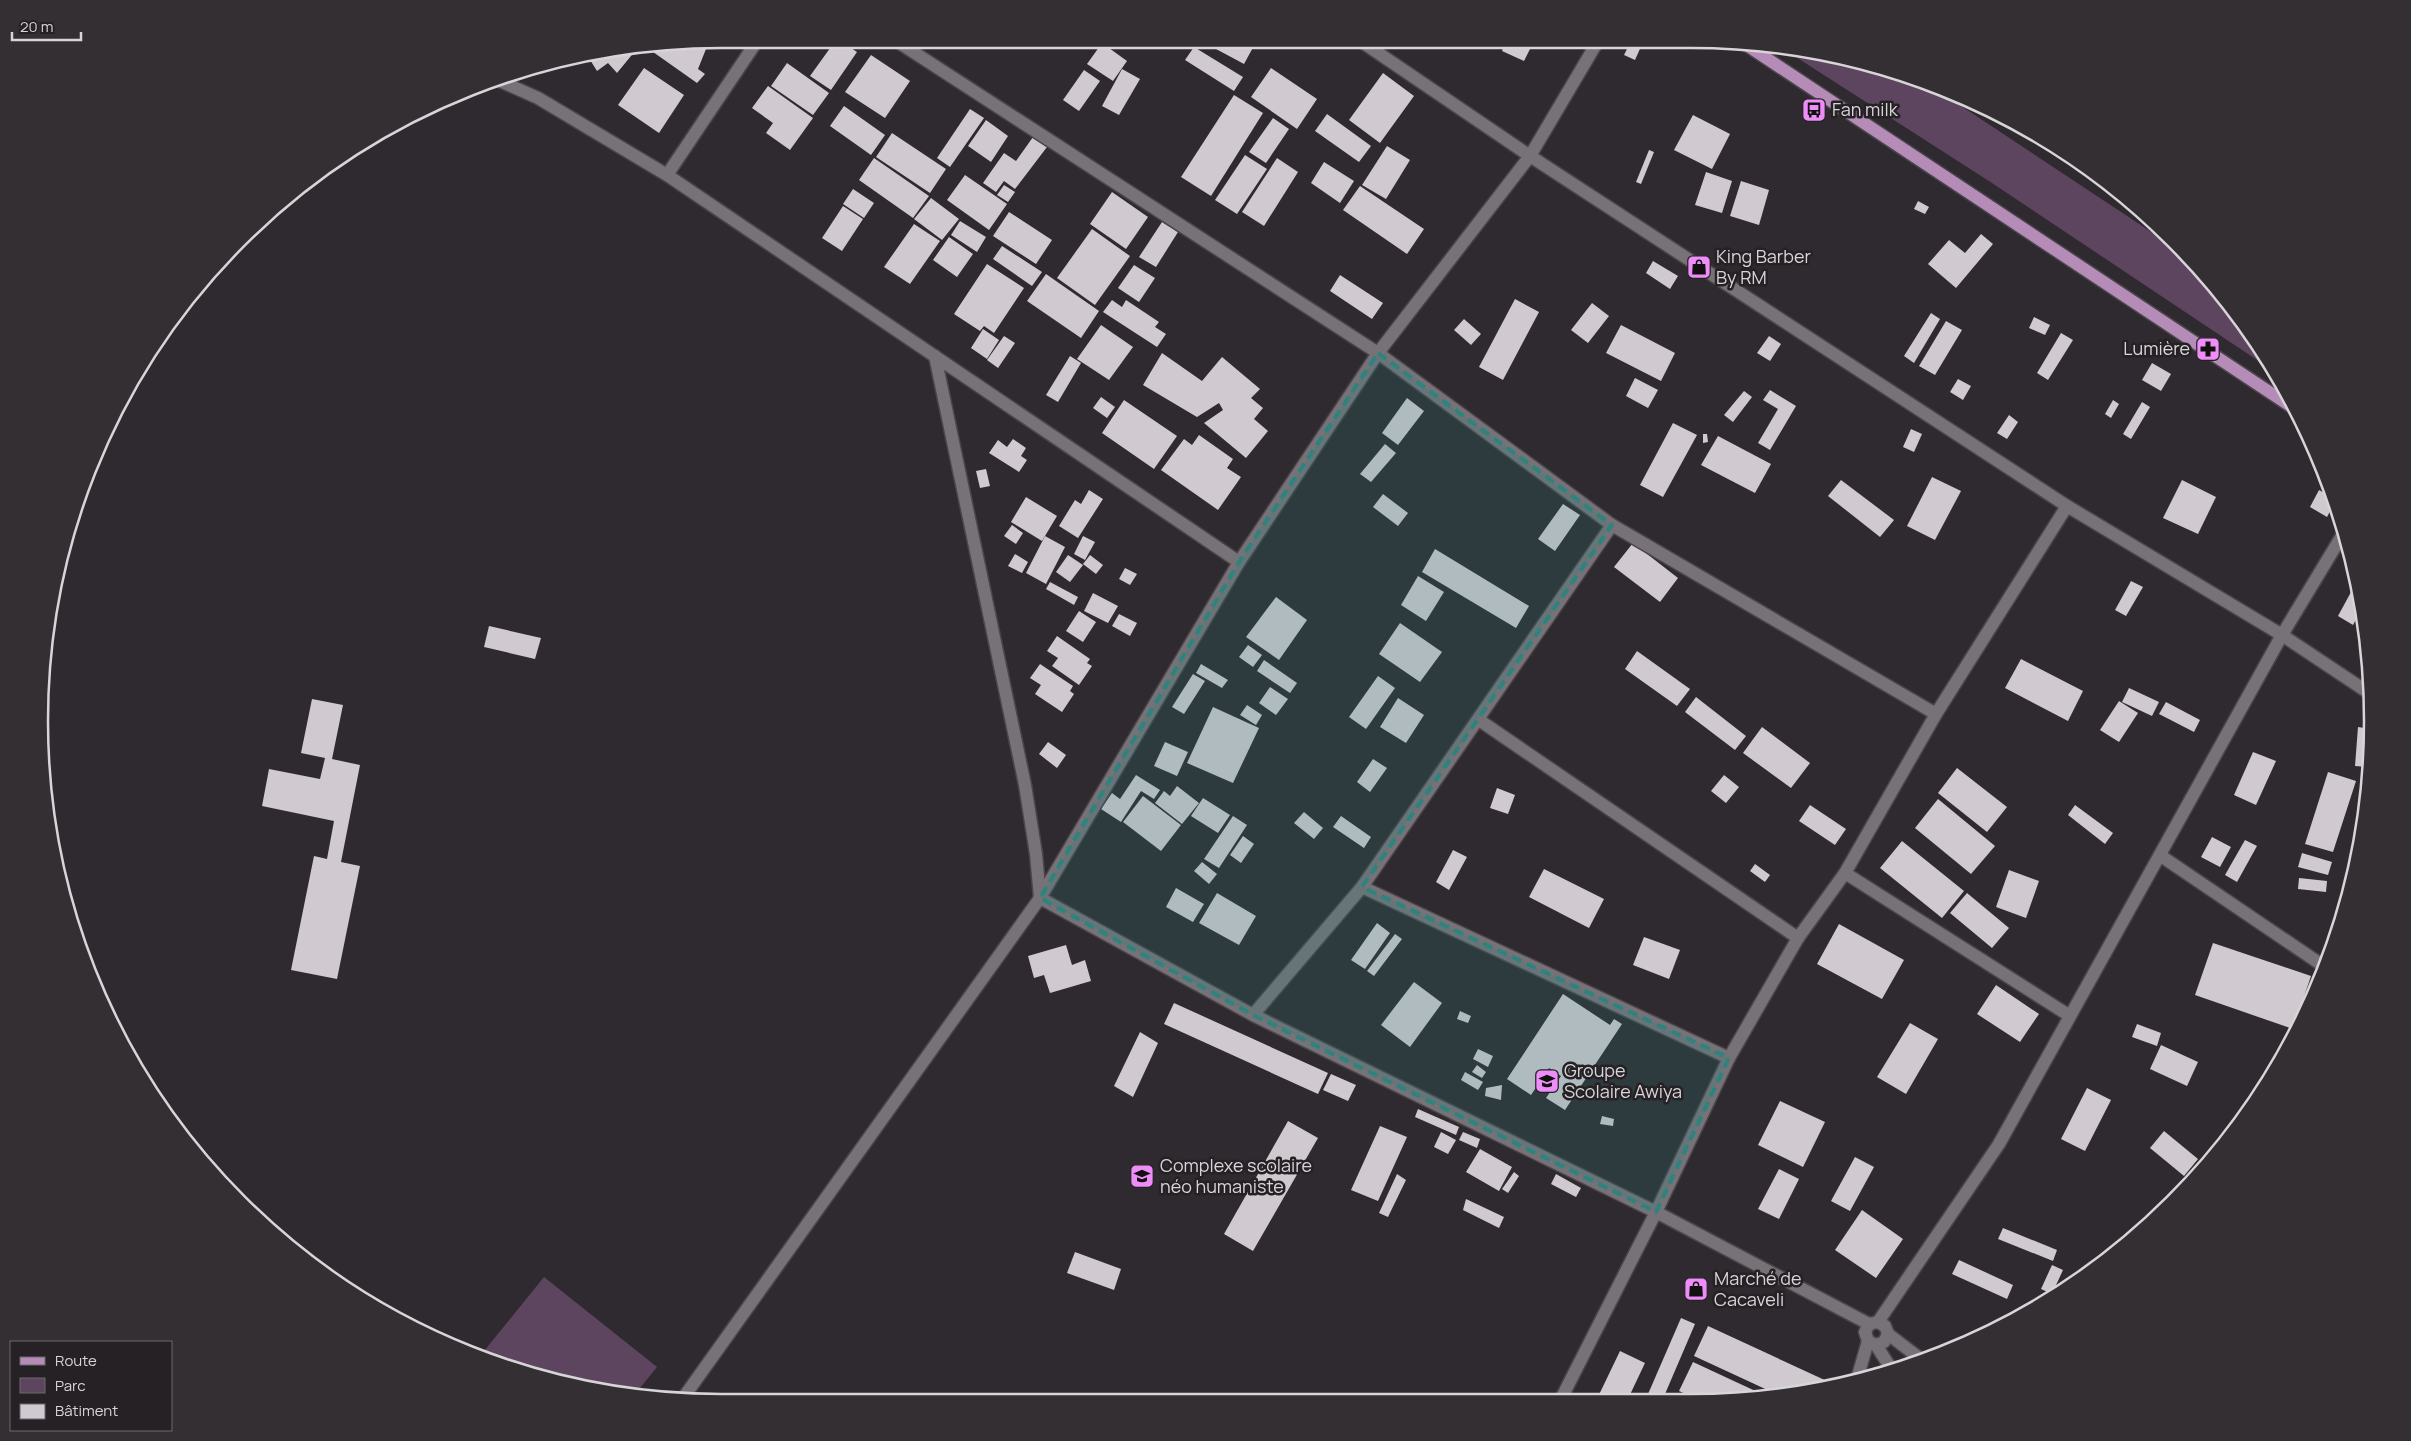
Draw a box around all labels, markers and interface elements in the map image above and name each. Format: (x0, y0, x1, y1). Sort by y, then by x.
scale bar (12, 10, 81, 42)
text: 20 m (20, 16, 53, 37)
bus stop icon: Fan milk (1801, 97, 1827, 123)
place label: Fan milk (1832, 97, 1899, 121)
place label: King Barber By RM (1716, 244, 1812, 289)
shop icon: King Barber By RM (1686, 254, 1712, 280)
place label: Lumière (2123, 336, 2190, 360)
pharmacy icon: Lumière (2195, 336, 2221, 362)
place label: Groupe Scolaire Awiya (1564, 1058, 1682, 1103)
school or university icon: Groupe Scolaire Awiya (1534, 1068, 1560, 1094)
place label: Complexe scolaire néo humaniste (1160, 1153, 1312, 1198)
school or university icon: Complexe scolaire néo humaniste (1129, 1163, 1155, 1189)
place label: Marché de Cacaveli (1714, 1266, 1801, 1311)
shop icon: Marché de Cacaveli (1683, 1276, 1709, 1302)
legend (10, 1341, 172, 1431)
text: Route (55, 1350, 97, 1371)
text: Parc (55, 1375, 86, 1396)
text: Bâtiment (55, 1400, 118, 1421)

